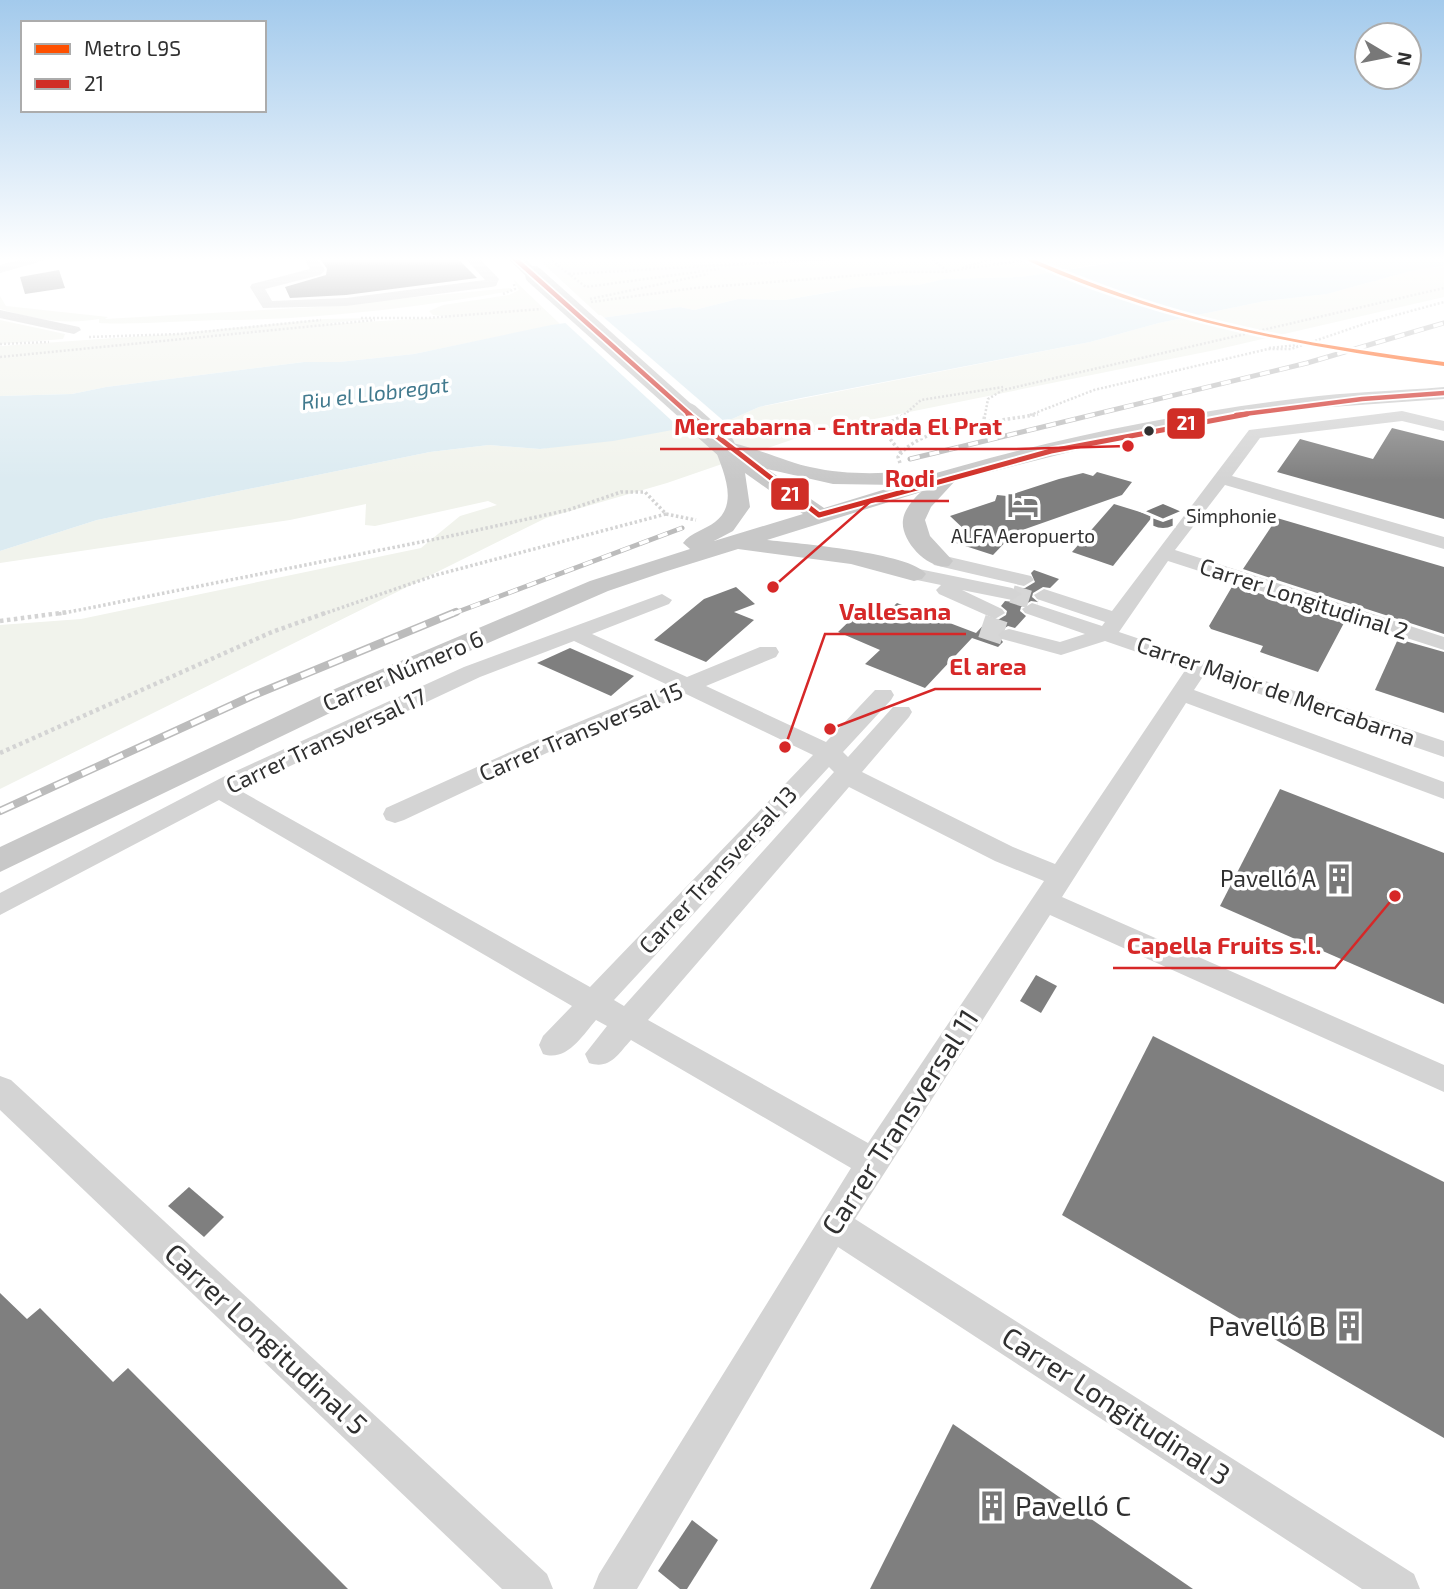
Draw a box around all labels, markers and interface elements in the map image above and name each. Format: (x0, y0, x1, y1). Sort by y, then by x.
legend (21, 21, 266, 112)
north arrow (1353, 21, 1423, 91)
text: Metro L9S (84, 35, 181, 60)
text: N (1393, 50, 1418, 68)
text: 21 (84, 70, 104, 95)
water label: Riu el Llobregat (300, 371, 450, 414)
callout: Mercabarna - Entrada El Prat (660, 404, 1016, 449)
line badge: 21 (1166, 407, 1206, 440)
text: Mercabarna - Entrada El Prat (674, 411, 1002, 440)
text: 21 (1176, 411, 1196, 434)
unlabelled marker (1142, 424, 1156, 438)
callout: Rodi (871, 456, 949, 501)
text: Rodi (885, 463, 935, 492)
line badge: 21 (770, 477, 810, 511)
text: 21 (780, 482, 800, 505)
hotel icon: ALFA Aeropuerto (1006, 488, 1040, 522)
school or university icon: Simphonie (1146, 499, 1180, 533)
place label: Simphonie (1186, 504, 1277, 527)
place label: ALFA Aeropuerto (951, 524, 1095, 547)
street label: Carrer Longitudinal 2 (1196, 551, 1412, 645)
callout: Vallesana (825, 589, 966, 634)
text: Vallesana (839, 596, 951, 625)
street label: Carrer Número 6 (318, 624, 487, 717)
street label: Carrer Major de Mercabarna (1133, 629, 1419, 751)
callout: El area (935, 644, 1041, 689)
text: El area (949, 651, 1027, 680)
street label: Carrer Transversal 15 (475, 676, 687, 787)
street label: Carrer Transversal 17 (221, 681, 430, 799)
street label: Carrer Transversal 13 (632, 780, 802, 959)
building icon: Pavelló A (1322, 862, 1356, 896)
place label: Pavelló A (1220, 864, 1317, 892)
callout: Capella Fruits s.l. (1113, 923, 1335, 968)
text: Capella Fruits s.l. (1127, 930, 1321, 959)
street label: Carrer Transversal 11 (814, 1002, 985, 1241)
street label: Carrer Longitudinal 5 (158, 1236, 375, 1441)
place label: Pavelló B (1208, 1308, 1326, 1342)
building icon: Pavelló B (1332, 1309, 1366, 1343)
street label: Carrer Longitudinal 3 (996, 1319, 1237, 1492)
place label: Pavelló C (1015, 1488, 1131, 1522)
building icon: Pavelló C (975, 1489, 1009, 1523)

